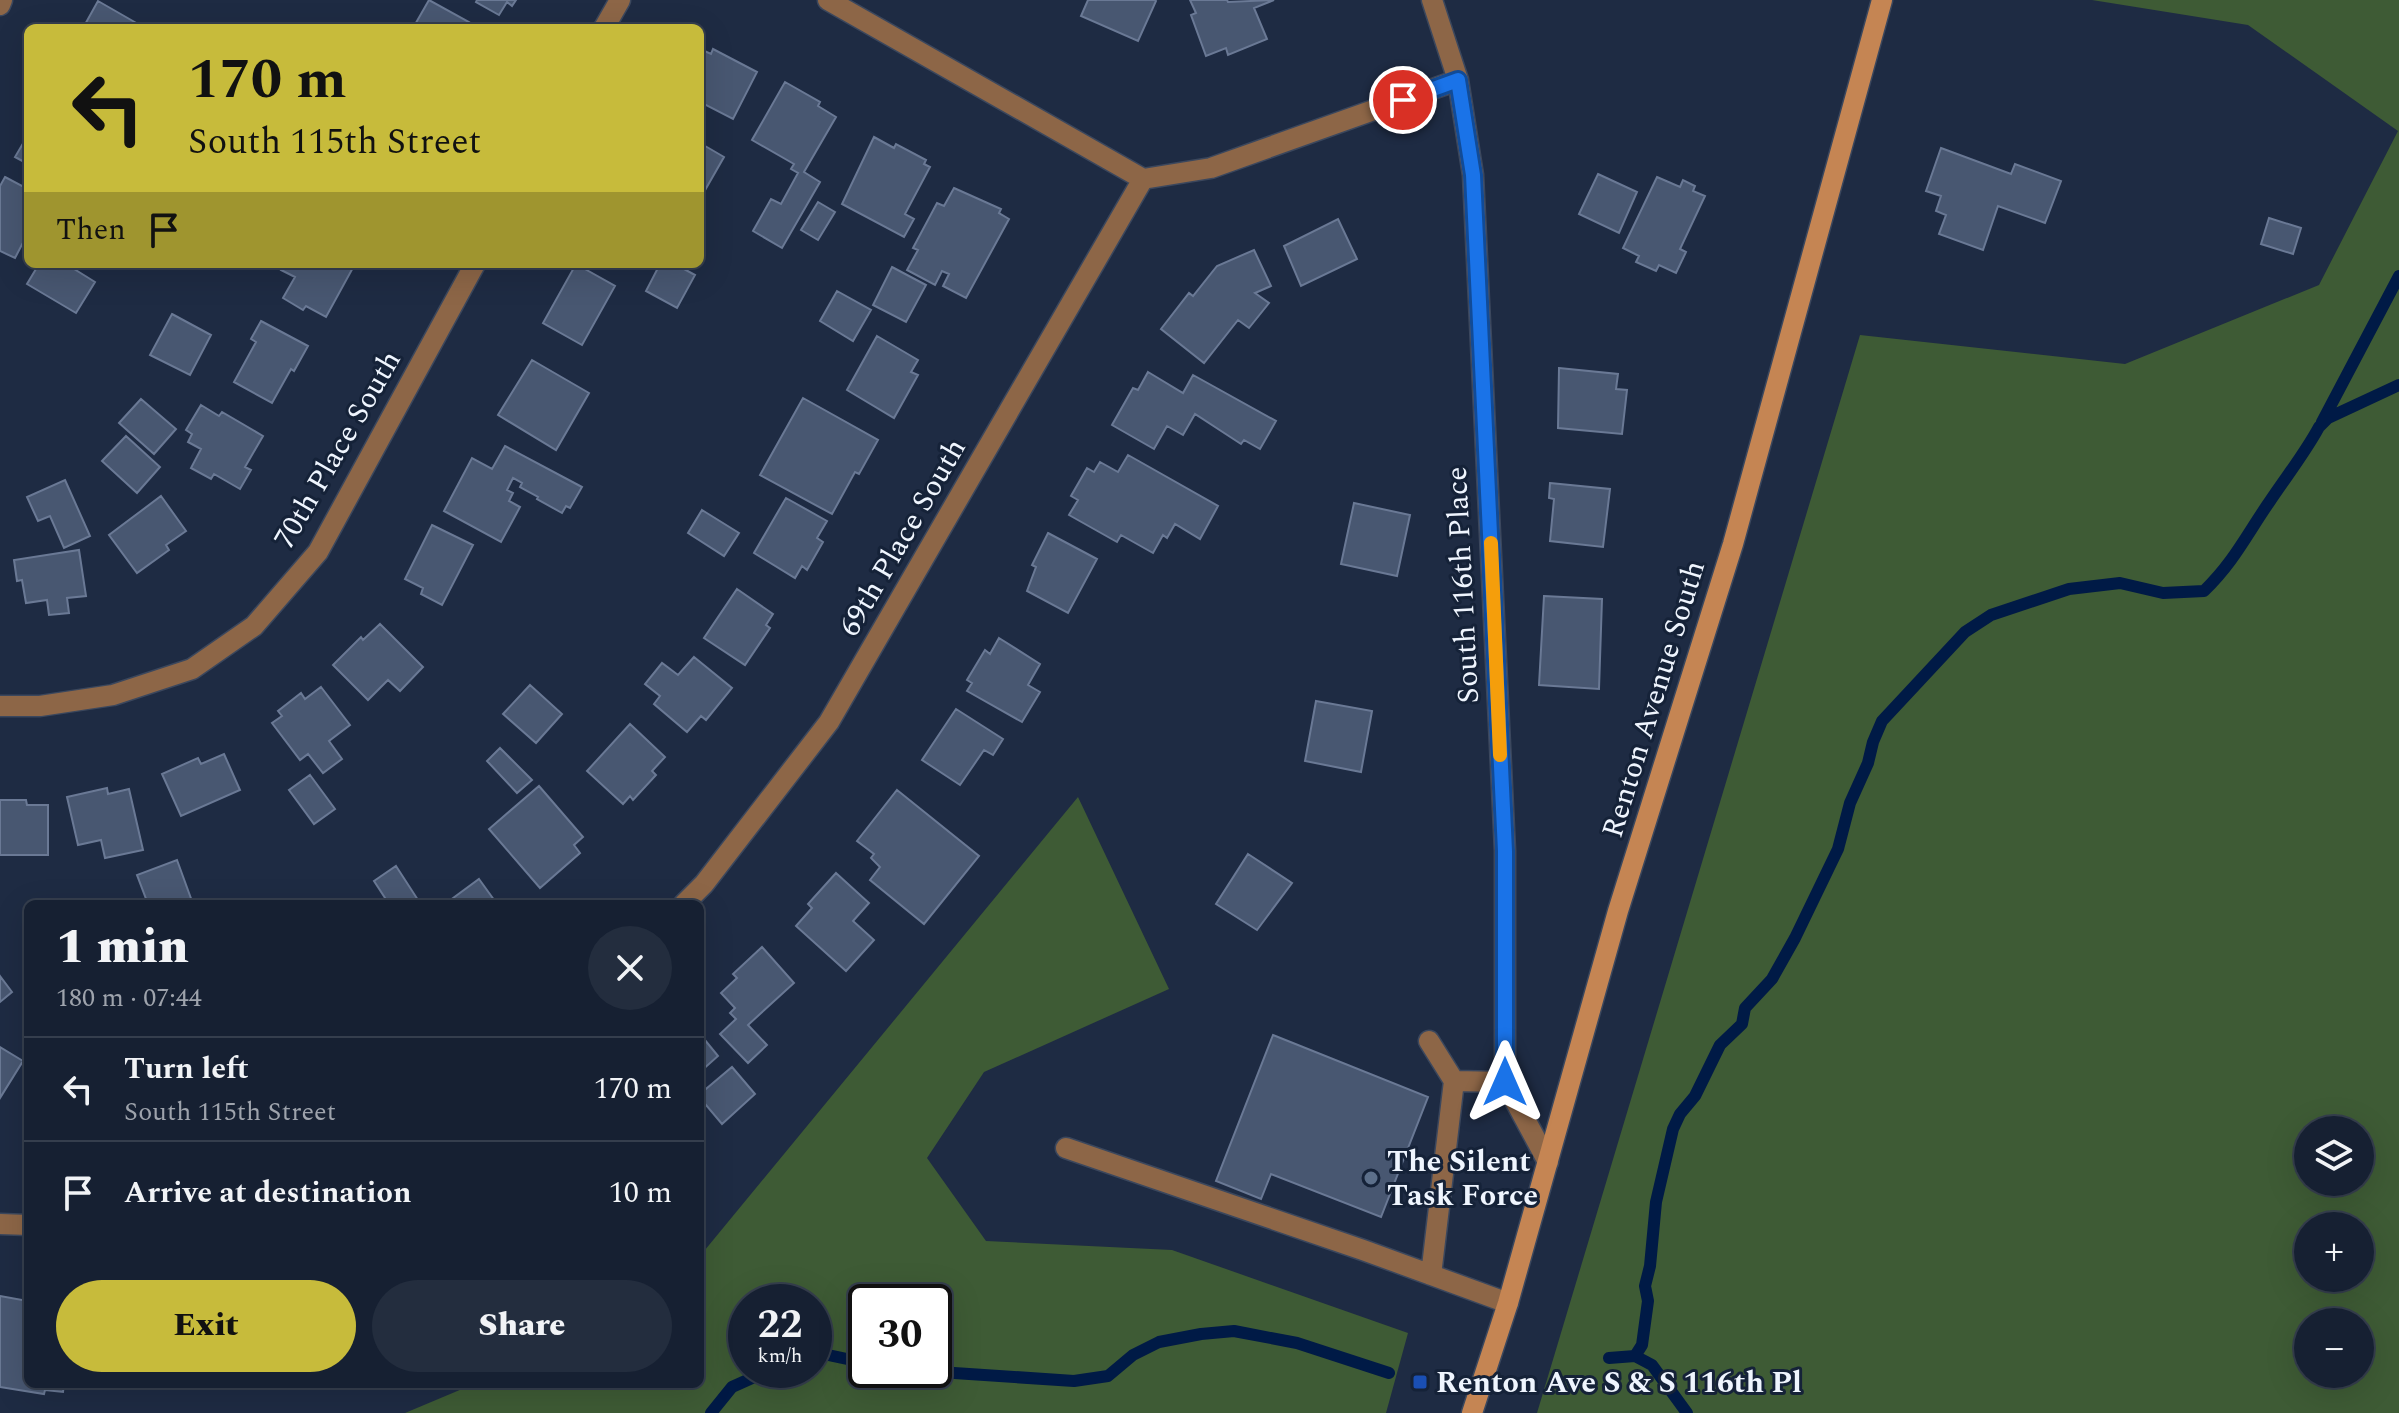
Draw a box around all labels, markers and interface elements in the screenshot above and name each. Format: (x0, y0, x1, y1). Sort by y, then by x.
text: 170 m (188, 38, 347, 123)
icon: left (56, 56, 160, 160)
pin (1369, 66, 1437, 134)
icon: arrive (1381, 78, 1425, 122)
text: South 115th Street (188, 115, 481, 170)
text: Then (56, 207, 126, 253)
icon: arrive (142, 208, 186, 252)
street label: 70th Place South (262, 342, 413, 557)
street label: 69th Place South (827, 430, 978, 645)
street label: South 116th Place (1434, 465, 1492, 705)
street label: Renton Avenue South (1590, 555, 1718, 844)
text: 1 min (56, 911, 189, 984)
button: close (588, 926, 672, 1010)
text: 180 m · 07:44 (56, 978, 202, 1018)
position arrow (1463, 1040, 1547, 1124)
text: Turn left (124, 1046, 249, 1092)
text: 170 m (594, 1066, 672, 1112)
icon: left (56, 1067, 100, 1111)
text: South 115th Street (124, 1092, 336, 1132)
map controls (2294, 1116, 2374, 1388)
button: layers (2294, 1116, 2374, 1196)
place label: The Silent Task Force (1387, 1139, 1538, 1219)
marker: The Silent Task Force (1362, 1169, 1380, 1187)
text: Arrive at destination (124, 1170, 411, 1216)
text: 10 m (609, 1170, 672, 1216)
icon: arrive (56, 1171, 100, 1215)
button: + (2294, 1212, 2374, 1292)
button: Exit (56, 1280, 356, 1372)
button: Share (372, 1280, 672, 1372)
speed limit sign: 30 (848, 1284, 952, 1388)
text: 22 (758, 1295, 802, 1356)
button: − (2294, 1308, 2374, 1388)
text: km/h (758, 1341, 803, 1371)
place label: Renton Ave S & S 116th Pl (1436, 1360, 1802, 1406)
marker: Renton Ave S & S 116th Pl (1411, 1373, 1429, 1391)

